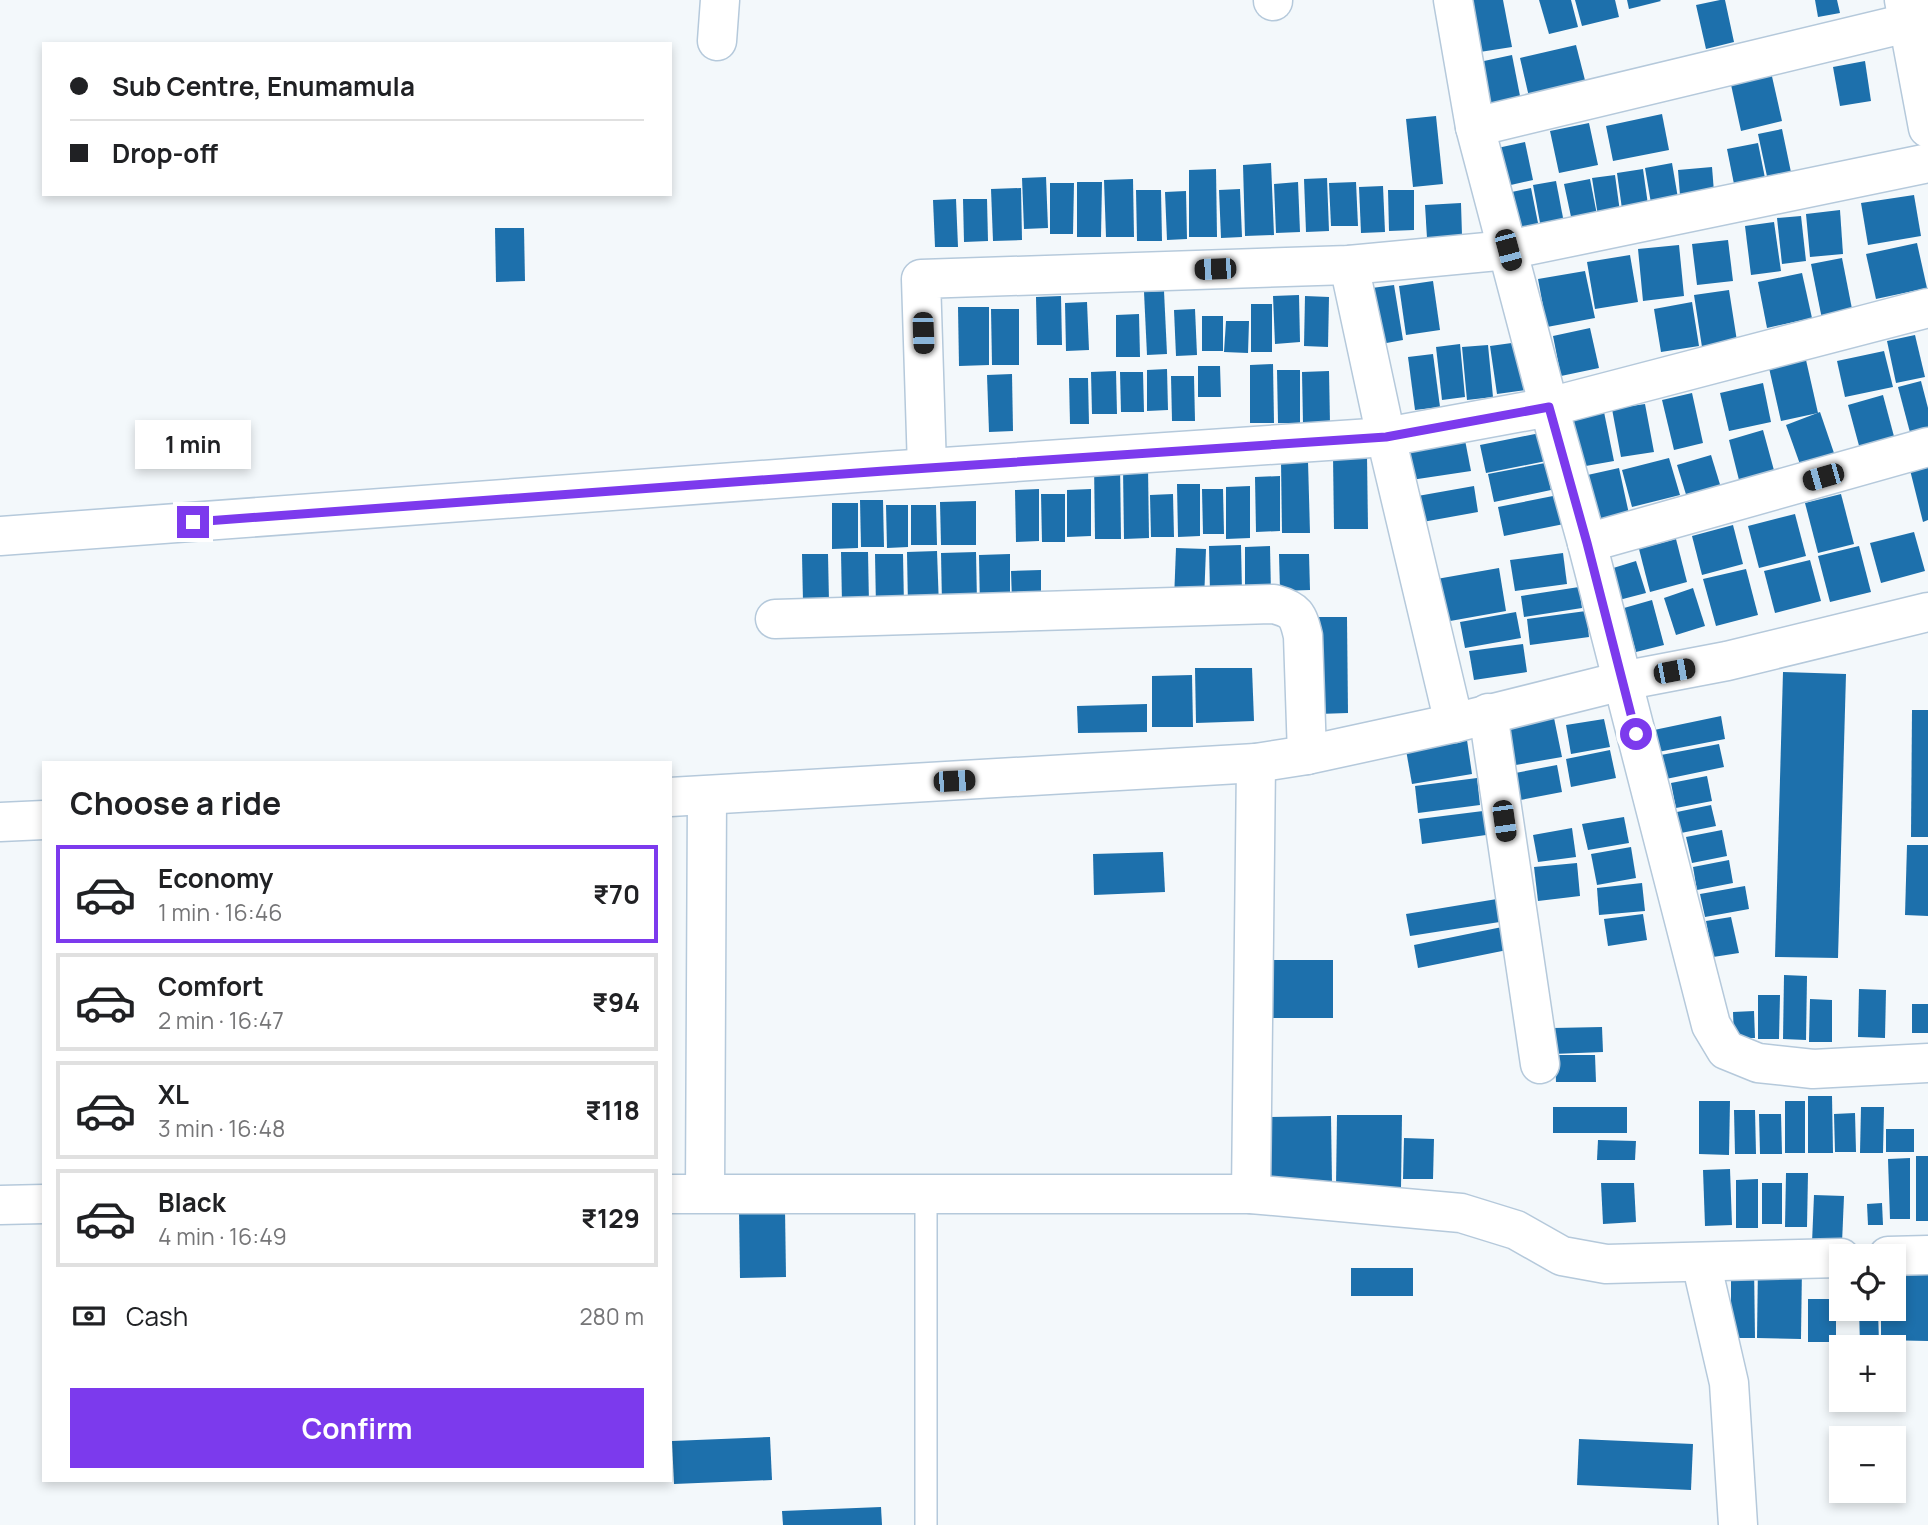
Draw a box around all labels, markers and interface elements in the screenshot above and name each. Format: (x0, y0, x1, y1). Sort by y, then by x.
text: Sub Centre, Enumamula (112, 68, 415, 104)
text: Drop-off (112, 135, 218, 171)
car (1493, 227, 1524, 273)
car (1194, 258, 1237, 280)
car (912, 312, 935, 354)
callout: 1 min (135, 420, 251, 470)
text: 1 min (165, 428, 221, 460)
car (1800, 461, 1847, 493)
route end (177, 506, 209, 538)
car (1652, 657, 1697, 685)
route start (1620, 718, 1652, 750)
car (933, 769, 976, 793)
text: Choose a ride (70, 781, 281, 825)
car (1491, 799, 1518, 843)
text: Economy (158, 860, 273, 896)
icon: car (74, 863, 137, 926)
text: ₹70 (593, 876, 640, 912)
text: 1 min · 16:46 (158, 896, 282, 928)
text: Comfort (158, 968, 264, 1004)
icon: car (74, 971, 137, 1034)
text: ₹94 (592, 984, 640, 1020)
text: 2 min · 16:47 (158, 1004, 284, 1036)
text: XL (158, 1076, 189, 1112)
icon: car (74, 1079, 137, 1142)
text: ₹118 (585, 1092, 640, 1128)
text: 3 min · 16:48 (158, 1112, 285, 1144)
text: Black (158, 1184, 226, 1220)
icon: car (74, 1187, 137, 1250)
text: ₹129 (581, 1200, 640, 1236)
text: 4 min · 16:49 (158, 1220, 287, 1252)
map controls (1829, 1244, 1906, 1503)
button: locate (1829, 1244, 1906, 1321)
icon: cash (70, 1297, 108, 1335)
text: Cash (126, 1298, 188, 1334)
text: 280 m (579, 1300, 644, 1332)
button: + (1829, 1335, 1906, 1412)
button: Confirm (70, 1388, 644, 1468)
button: − (1829, 1426, 1906, 1503)

